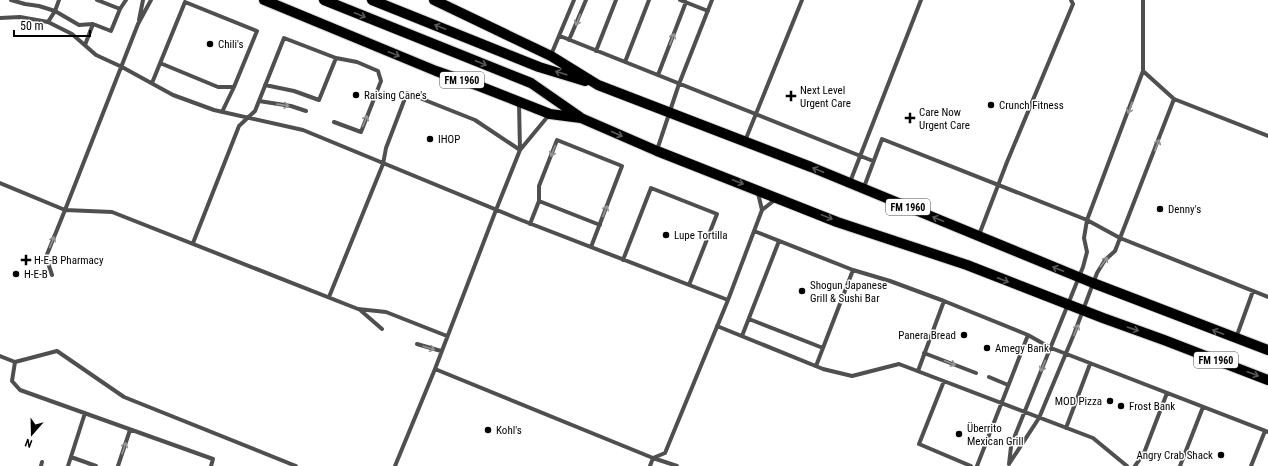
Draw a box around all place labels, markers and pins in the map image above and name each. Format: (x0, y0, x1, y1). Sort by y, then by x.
place label: Chili's (218, 38, 244, 51)
marker: Chili's (205, 39, 215, 49)
place label: Next Level Urgent Care (800, 84, 851, 110)
place label: Raising Cane's (364, 89, 427, 102)
marker: Raising Cane's (351, 90, 361, 100)
marker: Next Level Urgent Care (785, 90, 797, 102)
place label: Crunch Fitness (999, 99, 1064, 112)
marker: Crunch Fitness (986, 100, 996, 110)
place label: Care Now Urgent Care (919, 106, 970, 132)
marker: Care Now Urgent Care (904, 112, 916, 124)
place label: IHOP (438, 133, 460, 146)
marker: IHOP (425, 134, 435, 144)
place label: Denny's (1168, 203, 1201, 216)
marker: Denny's (1155, 204, 1165, 214)
place label: Lupe Tortilla (674, 229, 728, 242)
marker: Lupe Tortilla (661, 230, 671, 240)
place label: H-E-B Pharmacy (34, 254, 104, 267)
marker: H-E-B Pharmacy (21, 255, 31, 265)
place label: H-E-B (24, 268, 48, 281)
marker: H-E-B (11, 269, 21, 279)
place label: Shogun Japanese Grill & Sushi Bar (810, 279, 887, 305)
marker: Shogun Japanese Grill & Sushi Bar (797, 286, 807, 296)
place label: Panera Bread (898, 329, 956, 342)
marker: Panera Bread (959, 330, 969, 340)
place label: Amegy Bank (995, 342, 1049, 355)
marker: Amegy Bank (982, 343, 992, 353)
place label: MOD Pizza (1055, 395, 1102, 408)
marker: MOD Pizza (1105, 396, 1115, 406)
place label: Frost Bank (1129, 400, 1175, 413)
marker: Frost Bank (1116, 401, 1126, 411)
place label: Überrito Mexican Grill (967, 422, 1023, 448)
place label: Kohl's (496, 424, 522, 437)
marker: Kohl's (483, 425, 493, 435)
marker: Überrito Mexican Grill (954, 429, 964, 439)
place label: Angry Crab Shack (1136, 449, 1213, 462)
marker: Angry Crab Shack (1216, 450, 1226, 460)

